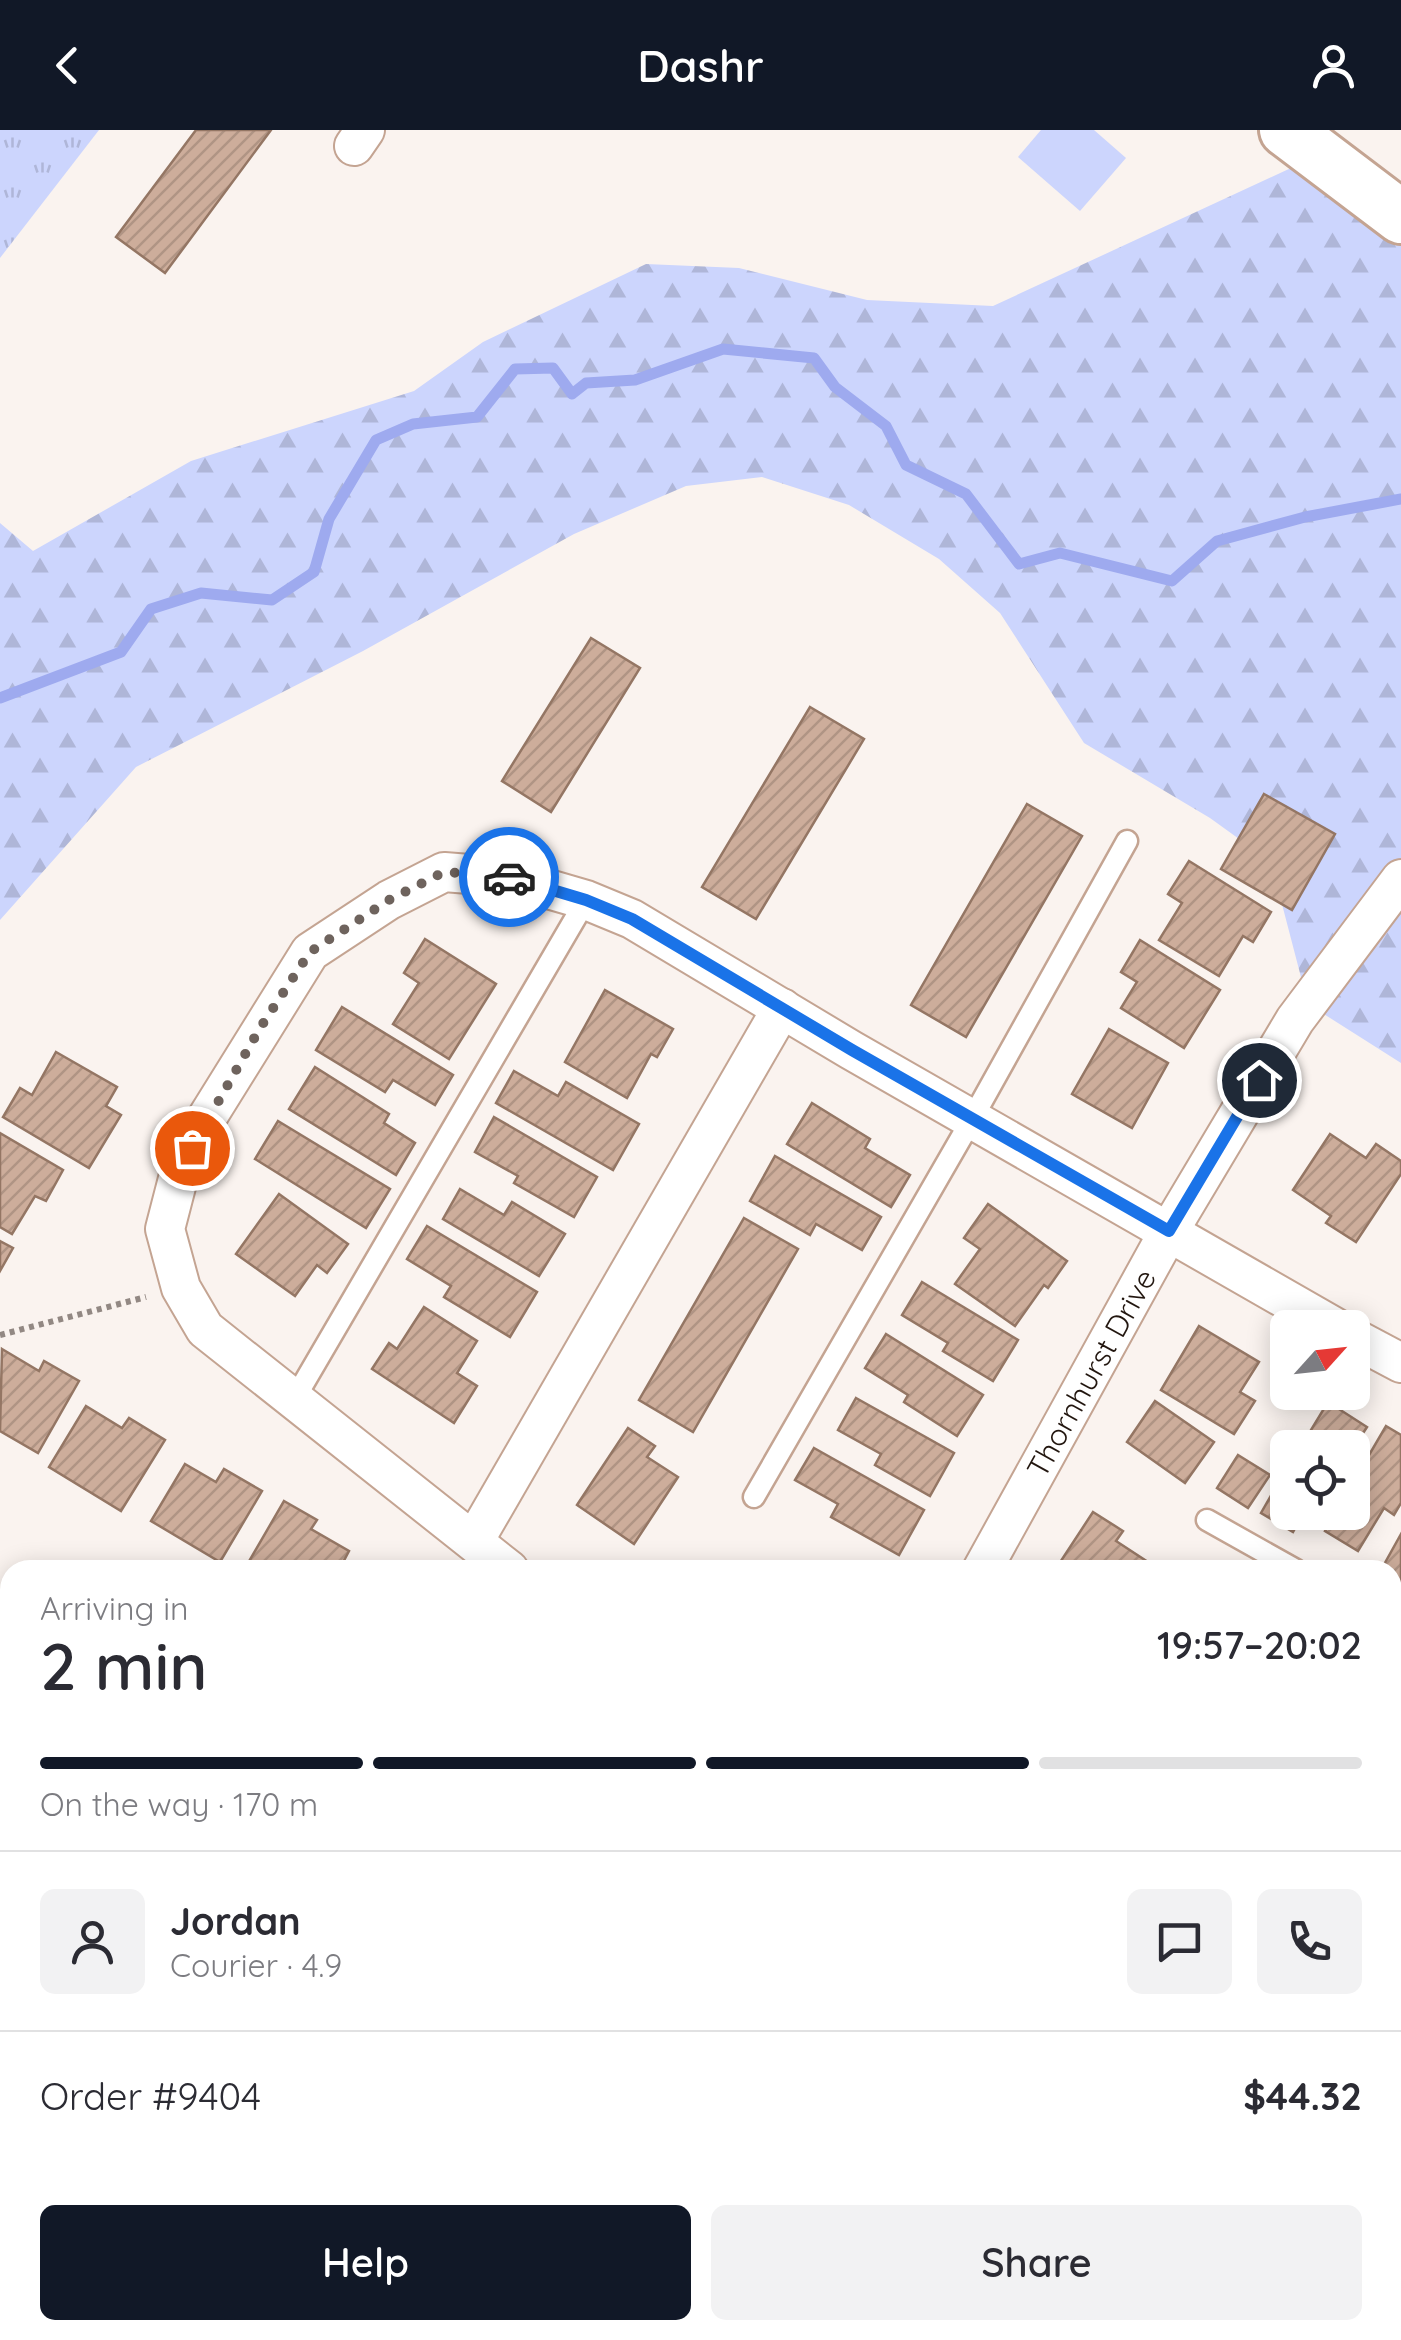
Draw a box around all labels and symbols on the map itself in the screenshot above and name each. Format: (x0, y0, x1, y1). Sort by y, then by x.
courier (459, 827, 559, 927)
pin (1217, 1038, 1302, 1123)
pin (150, 1106, 235, 1191)
street label: Thornhurst Drive (1018, 1262, 1164, 1484)
north arrow (1270, 1310, 1370, 1410)

